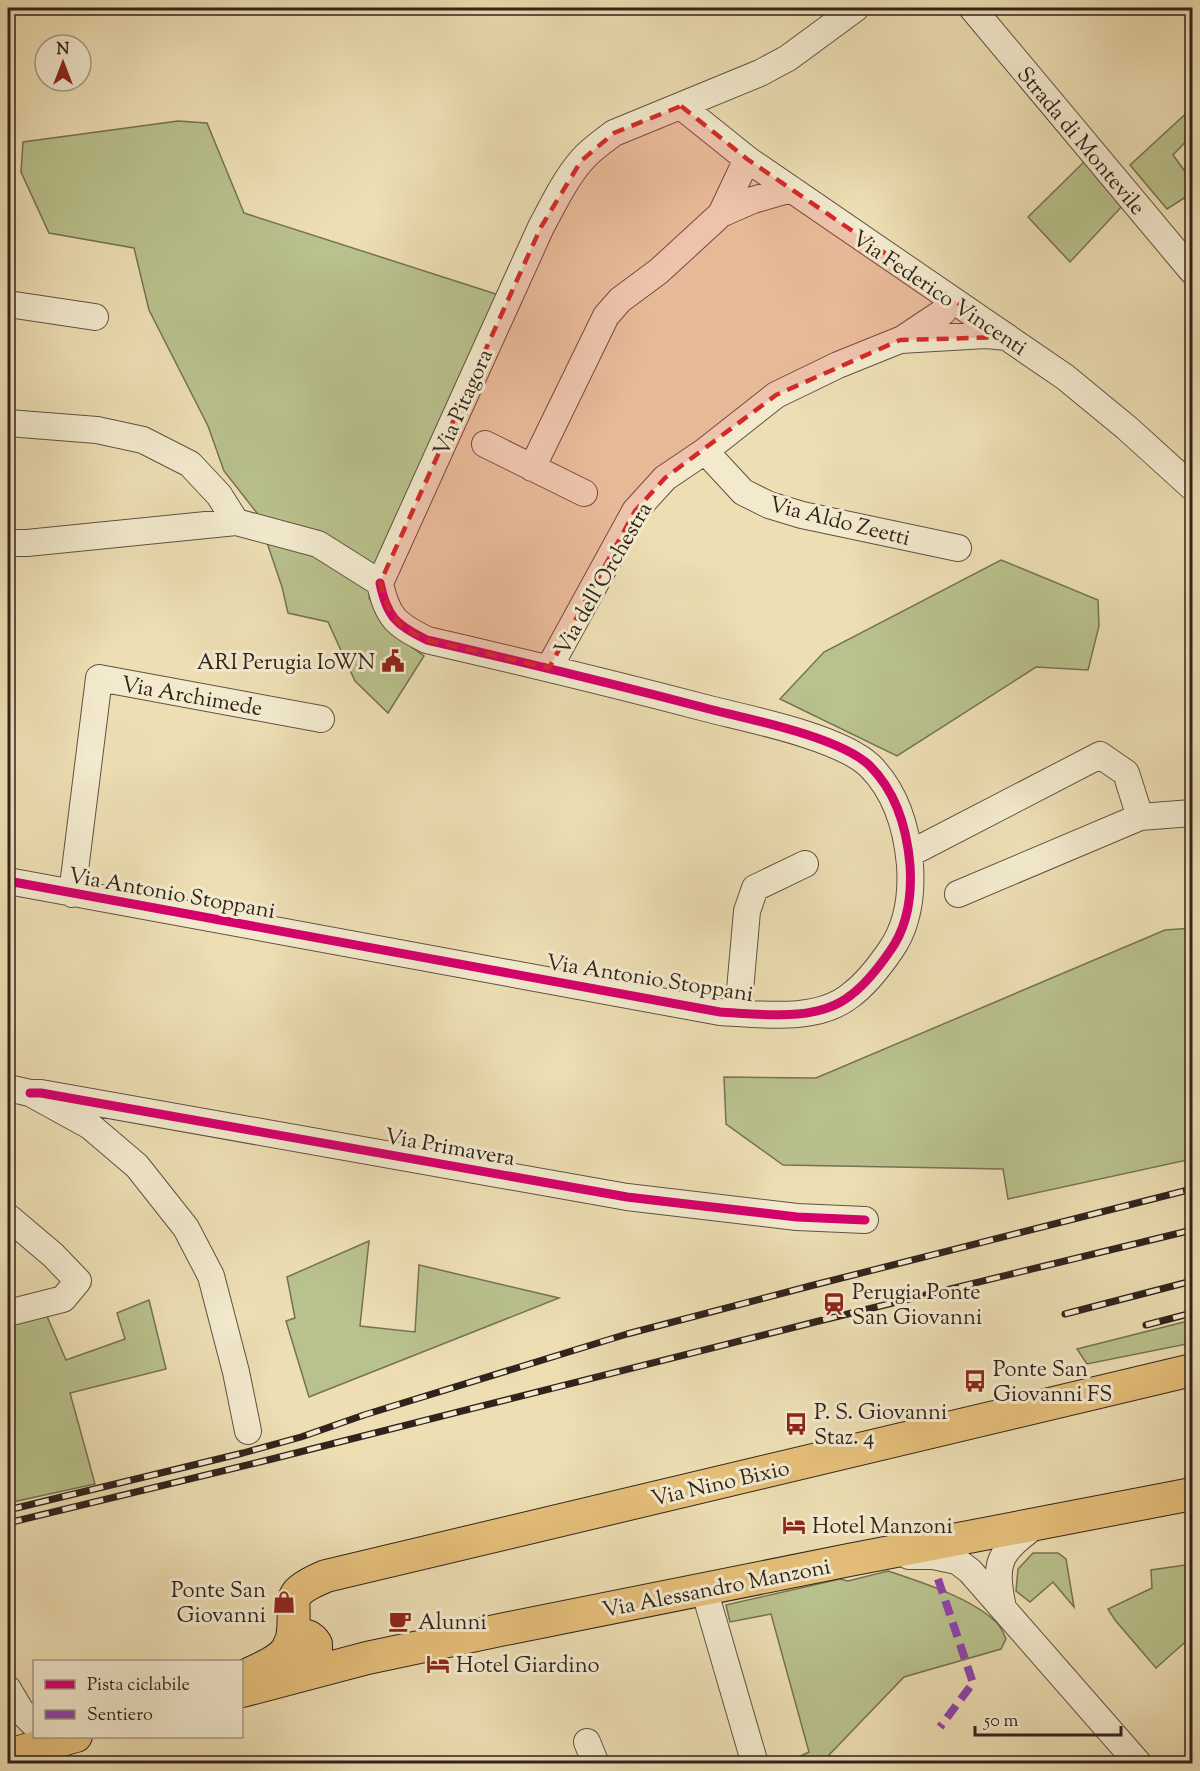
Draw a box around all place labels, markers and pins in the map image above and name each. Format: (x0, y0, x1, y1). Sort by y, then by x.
place label: ARI Perugia I0WN (197, 648, 375, 680)
public building icon: ARI Perugia I0WN (380, 648, 406, 674)
place label: Perugia Ponte San Giovanni (852, 1278, 982, 1335)
station icon: Perugia Ponte San Giovanni (821, 1291, 847, 1317)
place label: Ponte San Giovanni FS (993, 1355, 1112, 1412)
bus stop icon: Ponte San Giovanni FS (962, 1368, 988, 1394)
place label: P. S. Giovanni Staz. 4 (814, 1398, 947, 1455)
bus stop icon: P. S. Giovanni Staz. 4 (783, 1411, 809, 1437)
hotel icon: Hotel Manzoni (781, 1512, 807, 1538)
place label: Hotel Manzoni (812, 1512, 953, 1544)
place label: Ponte San Giovanni (171, 1576, 266, 1633)
shop icon: Ponte San Giovanni (271, 1589, 297, 1615)
cafe icon: Alunni (387, 1608, 413, 1634)
place label: Alunni (418, 1608, 487, 1640)
hotel icon: Hotel Giardino (425, 1651, 451, 1677)
place label: Hotel Giardino (456, 1651, 600, 1683)

